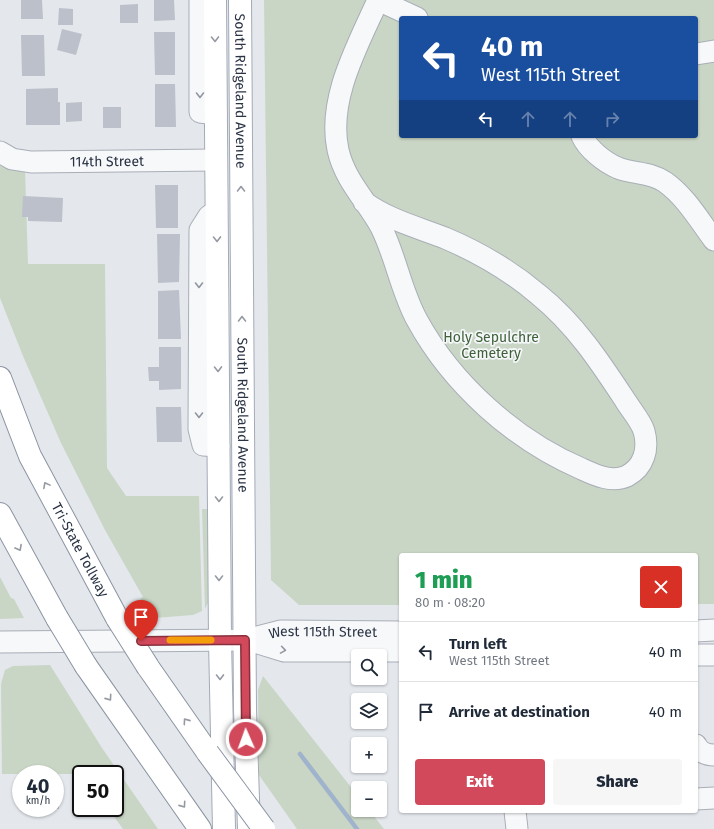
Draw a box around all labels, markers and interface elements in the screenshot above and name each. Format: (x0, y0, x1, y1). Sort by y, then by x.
street label: South Ridgeland Avenue (231, 13, 249, 169)
text: 40 m (481, 30, 544, 63)
icon: left (415, 32, 467, 84)
one-way arrow (211, 36, 219, 42)
text: West 115th Street (481, 64, 620, 86)
one-way arrow (196, 92, 204, 98)
icon: left (475, 108, 497, 130)
icon: ahead (517, 108, 539, 130)
icon: ahead (559, 108, 581, 130)
icon: right (601, 108, 623, 130)
street label: 114th Street (70, 153, 145, 171)
one-way arrow (237, 186, 245, 192)
one-way arrow (213, 236, 221, 242)
one-way arrow (195, 282, 203, 288)
one-way arrow (238, 316, 246, 322)
park label: Holy Sepulchre Cemetery (443, 329, 539, 362)
street label: South Ridgeland Avenue (233, 337, 251, 493)
one-way arrow (214, 366, 222, 372)
one-way arrow (195, 412, 203, 418)
one-way arrow (43, 482, 51, 489)
one-way arrow (215, 496, 223, 502)
street label: Tri-State Tollway (48, 500, 112, 600)
one-way arrow (14, 544, 21, 551)
text: 1 min (415, 566, 473, 594)
button: close (640, 566, 682, 608)
one-way arrow (215, 575, 223, 581)
text: 80 m · 08:20 (415, 595, 485, 610)
pin (124, 600, 158, 641)
icon: arrive (130, 606, 152, 628)
street label: West 115th Street (267, 623, 378, 643)
text: Turn left (449, 635, 507, 653)
icon: left (415, 641, 437, 663)
text: 40 m (649, 643, 682, 661)
one-way arrow (280, 645, 286, 653)
map controls (351, 649, 387, 817)
button: search (351, 649, 387, 685)
text: West 115th Street (449, 653, 549, 668)
one-way arrow (216, 674, 224, 680)
button: layers (351, 693, 387, 729)
one-way arrow (104, 694, 112, 701)
icon: arrive (415, 701, 437, 723)
text: Arrive at destination (449, 703, 590, 721)
text: 40 m (649, 703, 682, 721)
one-way arrow (184, 718, 191, 725)
position arrow (225, 718, 267, 760)
button: + (351, 737, 387, 773)
button: Exit (415, 759, 545, 805)
button: Share (553, 759, 682, 805)
speed limit sign: 50 (72, 765, 124, 817)
text: 40 (27, 774, 50, 798)
button: − (351, 781, 387, 817)
text: km/h (26, 795, 50, 807)
one-way arrow (178, 800, 185, 807)

